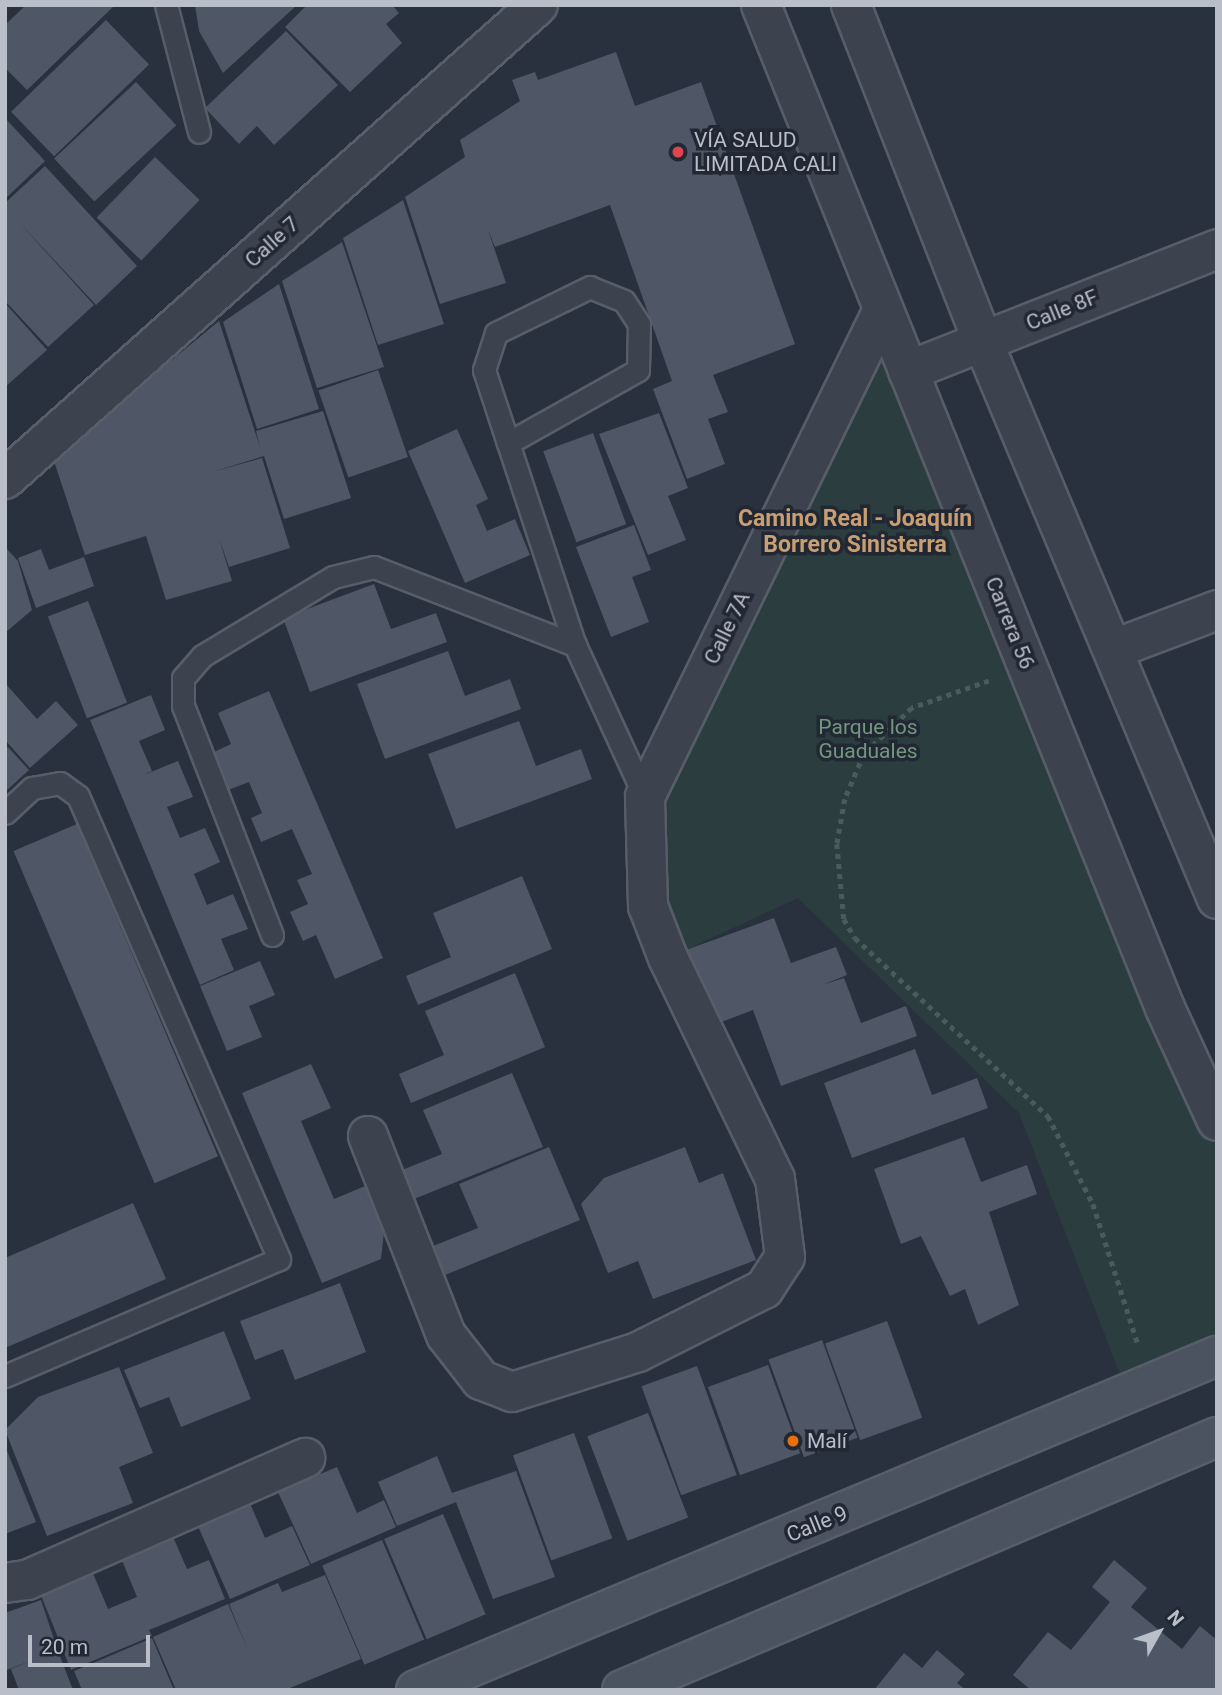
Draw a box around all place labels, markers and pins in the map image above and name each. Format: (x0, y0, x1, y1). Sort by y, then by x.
place label: VÍA SALUD LIMITADA CALI (694, 127, 837, 177)
marker: VÍA SALUD LIMITADA CALI (668, 142, 688, 162)
place label: Malí (807, 1428, 847, 1454)
marker: Malí (785, 1433, 801, 1449)

